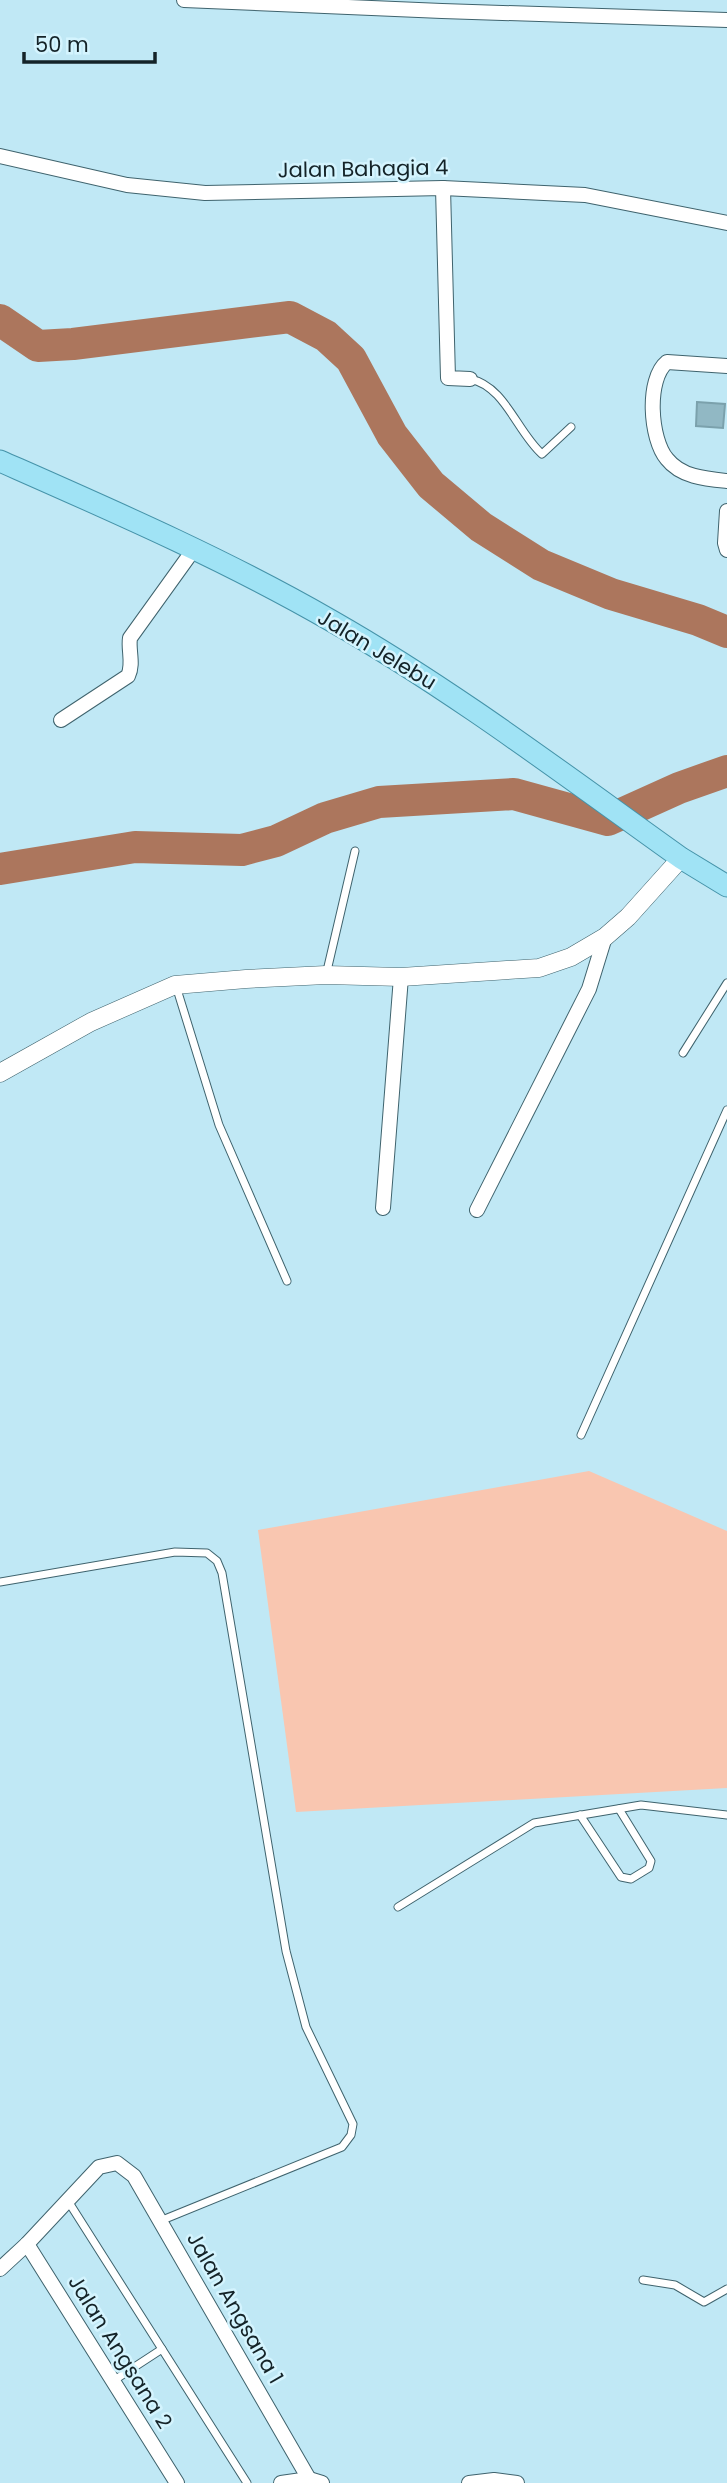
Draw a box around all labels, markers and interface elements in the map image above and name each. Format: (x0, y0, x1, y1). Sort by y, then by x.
scale bar (24, 21, 156, 65)
text: 50 m (35, 30, 89, 59)
street label: Jalan Bahagia 4 (277, 153, 449, 184)
street label: Jalan Jelebu (312, 603, 442, 696)
street label: Jalan Angsana 1 (180, 2227, 291, 2389)
street label: Jalan Angsana 2 (61, 2269, 179, 2434)

